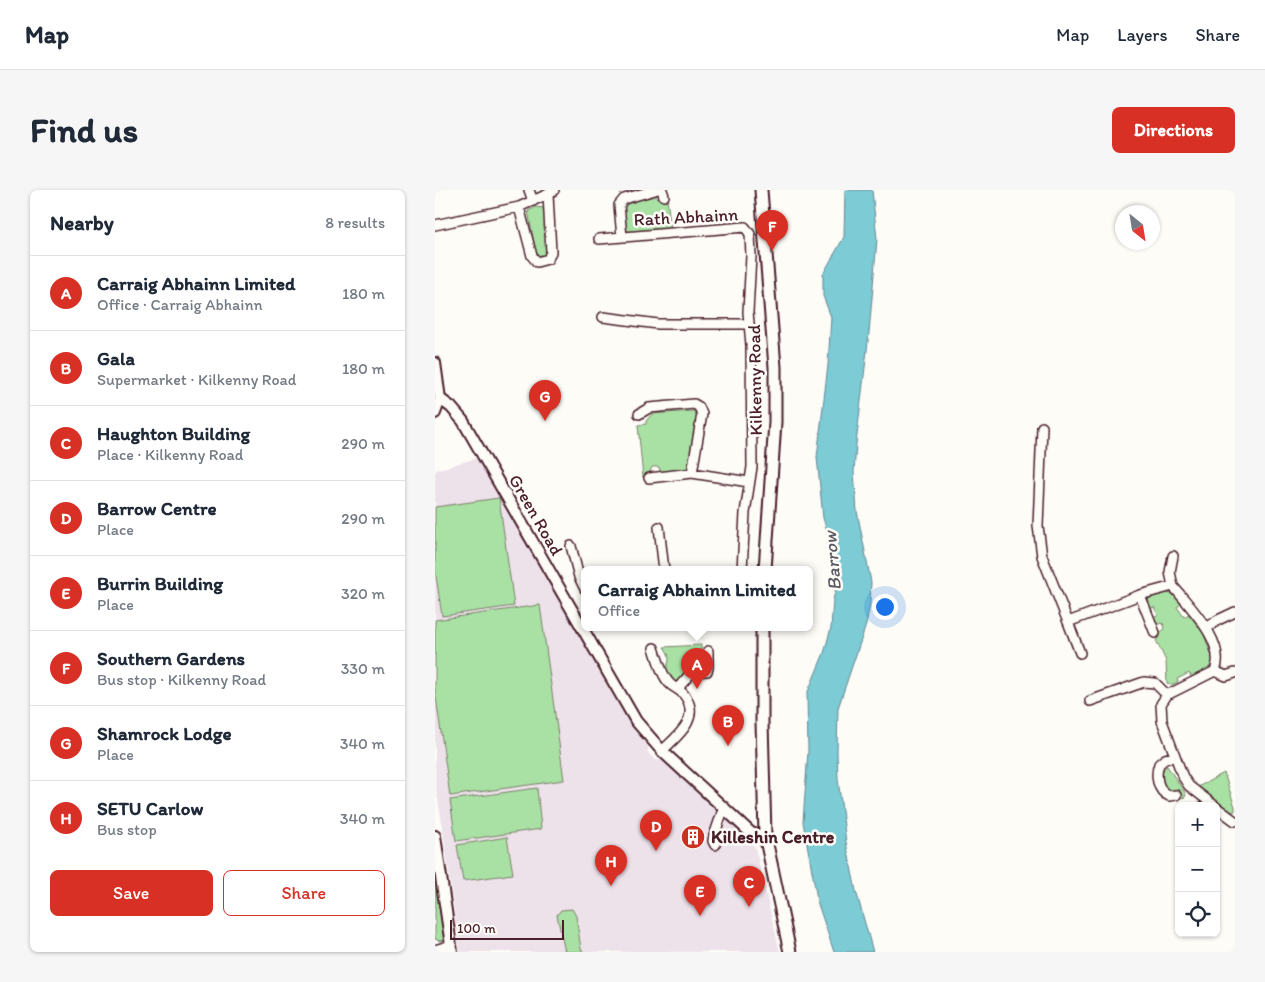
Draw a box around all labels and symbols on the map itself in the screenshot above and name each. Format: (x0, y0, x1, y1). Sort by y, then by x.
street label: Rath Abhainn (633, 203, 739, 231)
north arrow (1115, 205, 1160, 250)
pin: F (756, 210, 788, 251)
street label: Kilkenny Road (743, 324, 767, 436)
pin: G (529, 380, 561, 421)
street label: Green Road (504, 471, 568, 560)
water label: Barrow (818, 528, 846, 592)
your location (872, 594, 898, 620)
pin: A (681, 648, 713, 689)
pin: B (712, 705, 744, 746)
pin: D (640, 810, 672, 851)
building icon: Killeshin Centre (680, 824, 706, 850)
place label: Killeshin Centre (711, 826, 835, 848)
pin: H (595, 845, 627, 886)
pin: C (733, 866, 765, 907)
pin: E (684, 875, 716, 916)
scale bar (450, 917, 564, 940)

